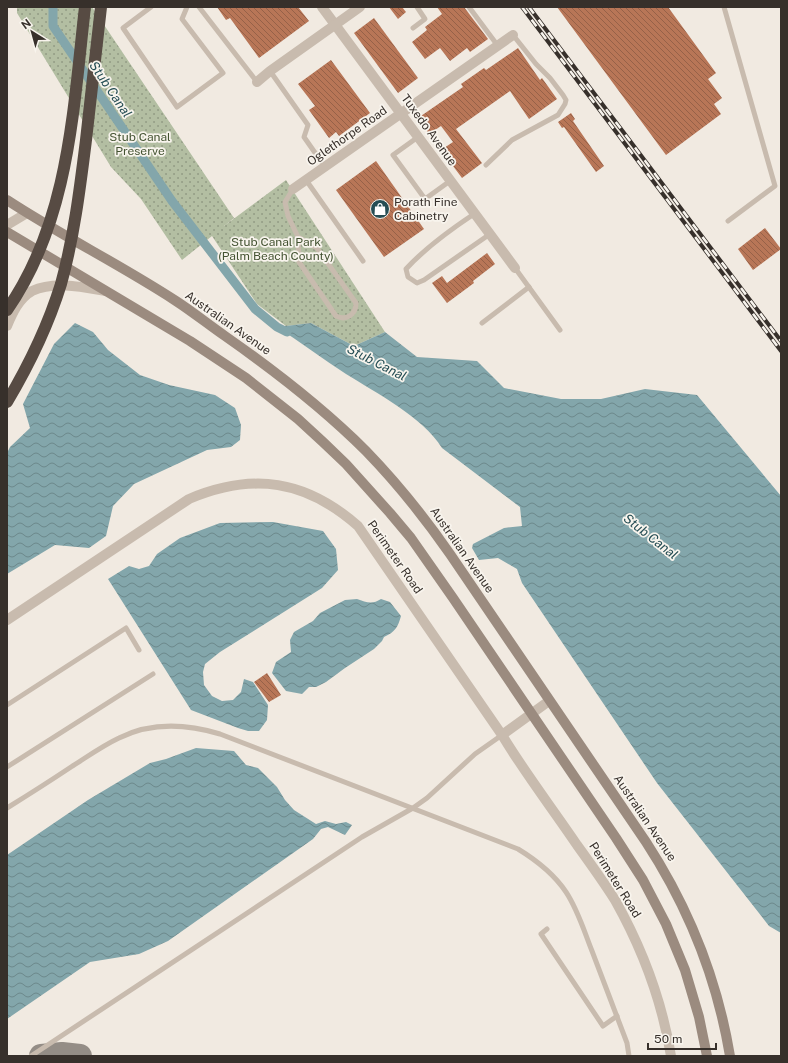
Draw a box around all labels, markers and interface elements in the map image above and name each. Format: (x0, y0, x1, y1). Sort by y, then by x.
north arrow (12, 12, 52, 52)
text: N (19, 17, 33, 31)
water label: Stub Canal (86, 58, 135, 120)
street label: Tuxedo Avenue (398, 92, 460, 169)
street label: Oglethorpe Road (304, 103, 390, 169)
park label: Stub Canal Preserve (109, 130, 171, 158)
place label: Porath Fine Cabinetry (394, 195, 458, 223)
shop icon: Porath Fine Cabinetry (369, 198, 391, 220)
park label: Stub Canal Park (Palm Beach County) (218, 235, 334, 263)
street label: Australian Avenue (182, 288, 274, 358)
water label: Stub Canal (345, 341, 409, 384)
street label: Australian Avenue (427, 504, 497, 596)
water label: Stub Canal (621, 511, 681, 562)
street label: Perimeter Road (365, 518, 425, 596)
street label: Australian Avenue (611, 772, 679, 864)
street label: Perimeter Road (586, 840, 644, 920)
scale bar (648, 1025, 716, 1051)
text: 50 m (654, 1032, 682, 1046)

